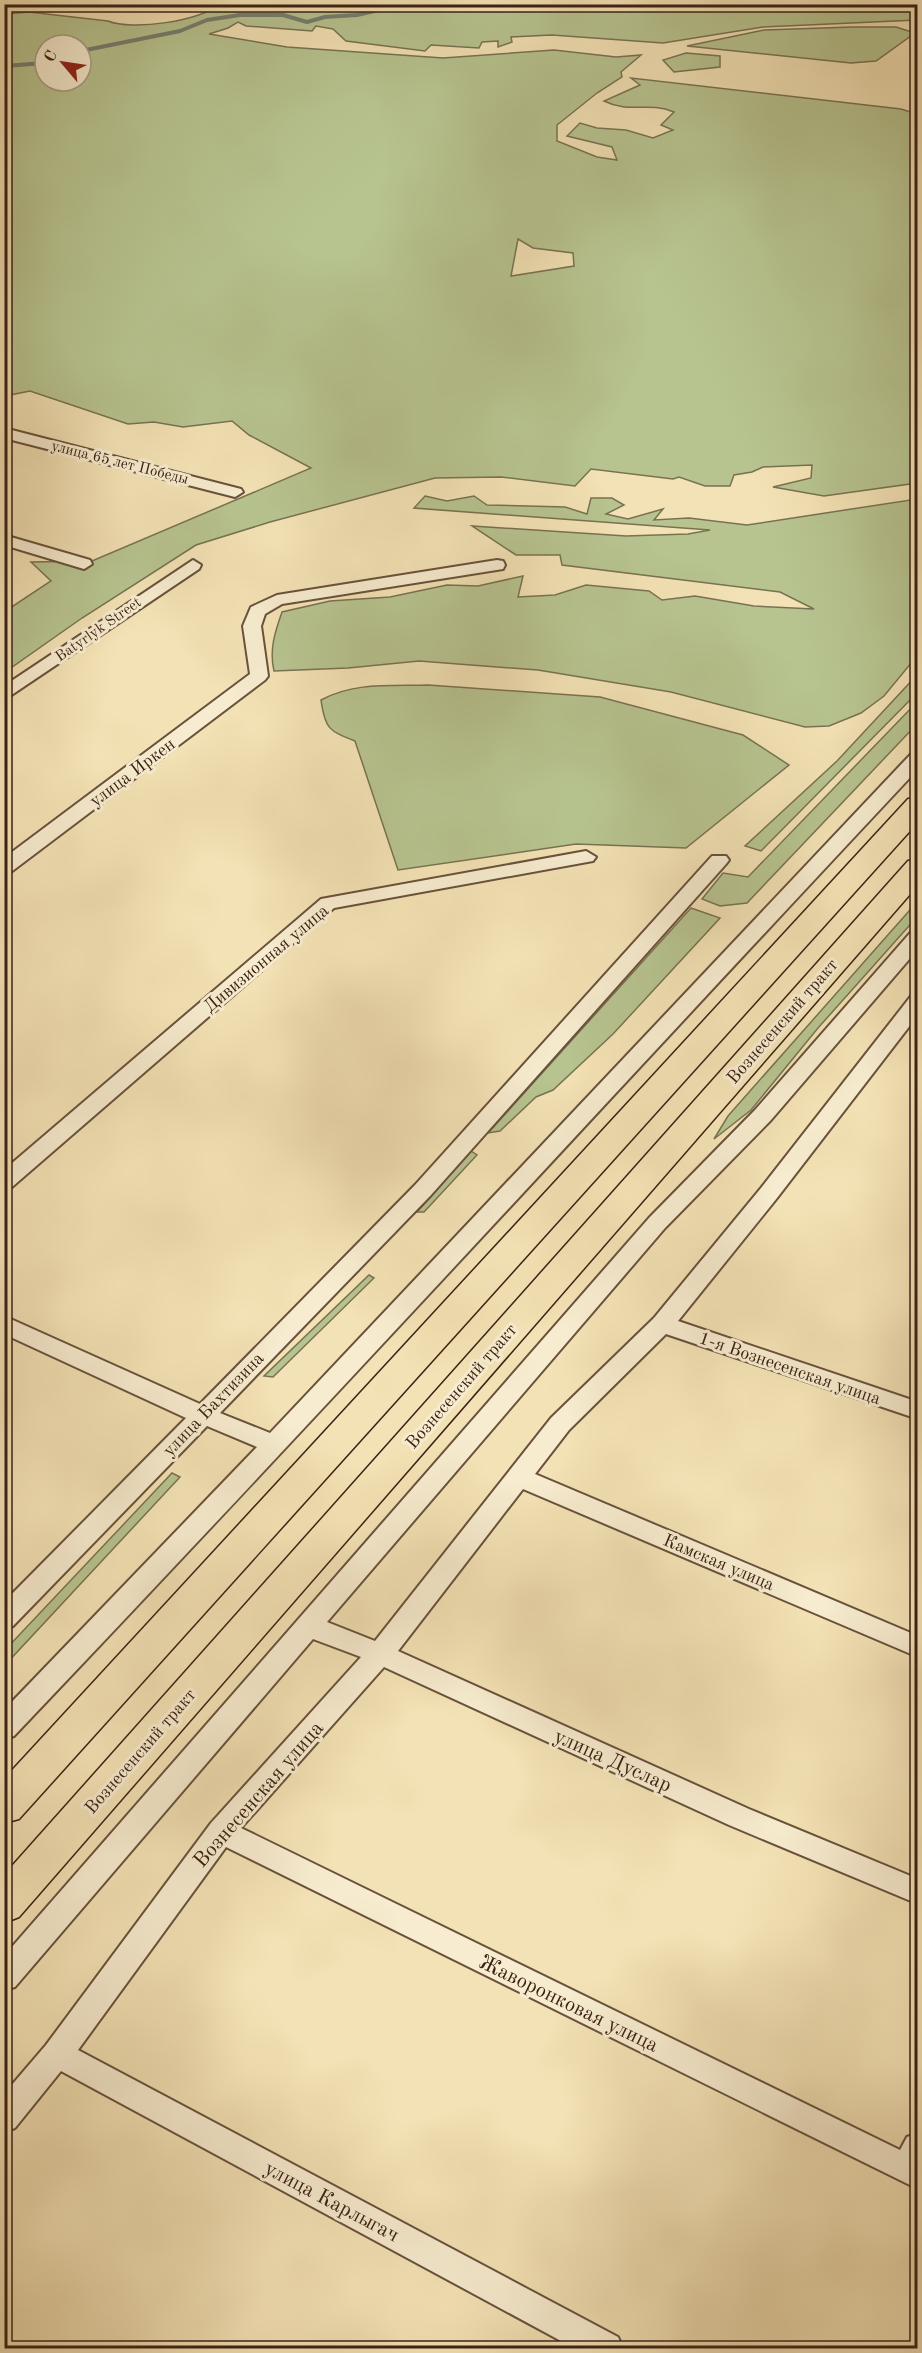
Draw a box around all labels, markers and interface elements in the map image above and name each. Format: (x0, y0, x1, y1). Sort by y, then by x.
north arrow (33, 33, 93, 93)
text: С (42, 48, 61, 65)
street label: улица 65 лет Победы (50, 439, 190, 488)
street label: Batyrlyk Street (53, 595, 144, 665)
street label: улица Иркен (87, 735, 179, 811)
street label: Дивизионная улица (201, 901, 333, 1016)
street label: Вознесенский тракт (724, 956, 842, 1088)
street label: Вознесенский тракт (403, 1321, 521, 1453)
street label: 1-я Вознесенская улица (696, 1329, 883, 1409)
street label: улица Бахтизина (160, 1349, 268, 1460)
street label: Камская улица (661, 1531, 777, 1594)
street label: Вознесенский тракт (82, 1686, 200, 1818)
street label: Вознесенская улица (190, 1718, 328, 1872)
street label: улица Дуслар (550, 1726, 674, 1797)
street label: Жаворонковая улица (475, 1952, 661, 2057)
street label: улица Карлыгач (261, 2158, 402, 2247)

